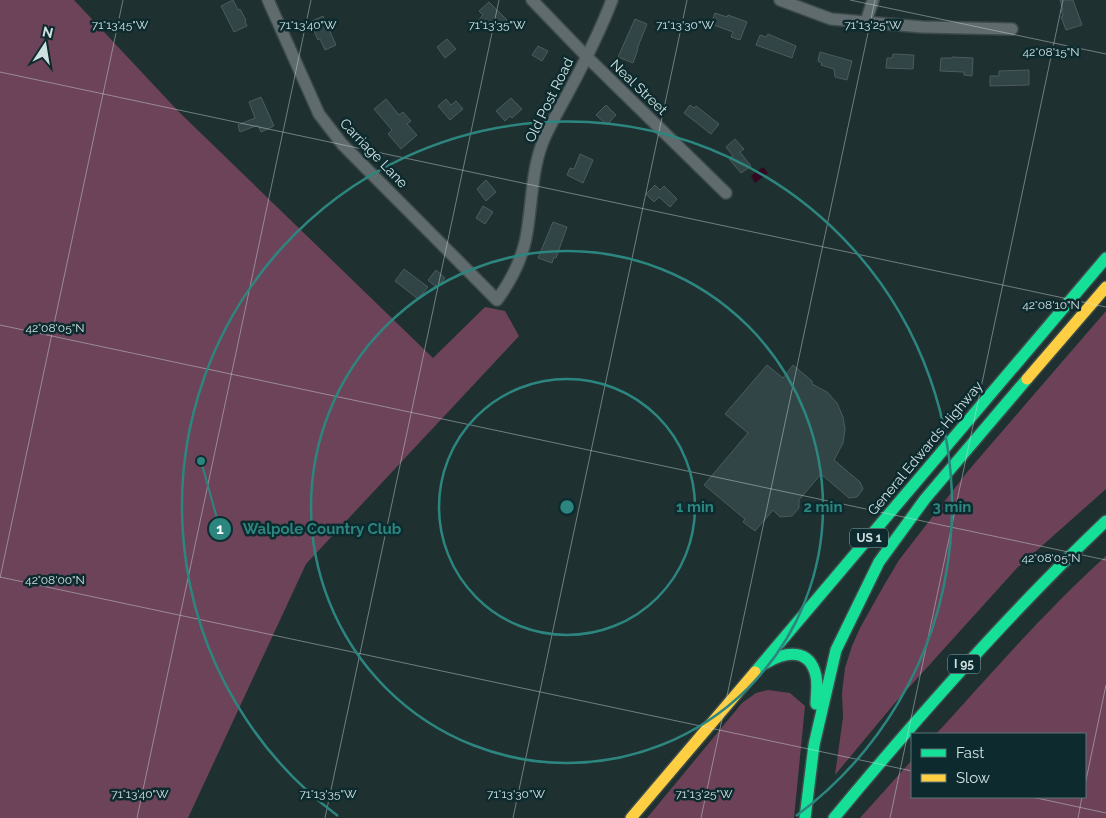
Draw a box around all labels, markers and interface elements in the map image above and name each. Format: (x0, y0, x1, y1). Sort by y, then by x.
text: 71°13'45"W (92, 18, 149, 32)
text: 71°13'40"W (279, 18, 337, 32)
text: 71°13'35"W (468, 18, 526, 32)
text: 71°13'30"W (656, 18, 714, 32)
text: 71°13'25"W (844, 18, 902, 32)
north arrow (20, 20, 70, 70)
text: N (41, 23, 55, 41)
text: 42°08'15"N (1023, 45, 1079, 59)
street label: Old Post Road (522, 55, 576, 145)
street label: Neal Street (607, 56, 671, 118)
street label: Carriage Lane (337, 115, 411, 191)
text: 42°08'10"N (1022, 298, 1080, 312)
text: 42°08'05"N (25, 321, 85, 335)
street label: General Edwards Highway (864, 377, 986, 518)
centre of rings (558, 498, 576, 516)
text: 1 min (676, 498, 714, 516)
text: 2 min (804, 498, 842, 516)
text: 3 min (933, 498, 971, 516)
callout: Walpole Country Club (207, 514, 411, 544)
text: 1 (216, 520, 224, 538)
text: Walpole Country Club (243, 520, 402, 538)
road number: US 1 (850, 528, 888, 548)
text: 42°08'05"N (1021, 551, 1081, 565)
text: 42°08'00"N (25, 573, 85, 587)
road number: I 95 (948, 654, 980, 674)
legend (911, 733, 1086, 798)
text: Fast (956, 744, 984, 762)
text: Slow (956, 769, 990, 787)
text: 71°13'40"W (111, 787, 169, 801)
text: 71°13'35"W (299, 787, 357, 801)
text: 71°13'30"W (487, 787, 545, 801)
text: 71°13'25"W (675, 787, 733, 801)

